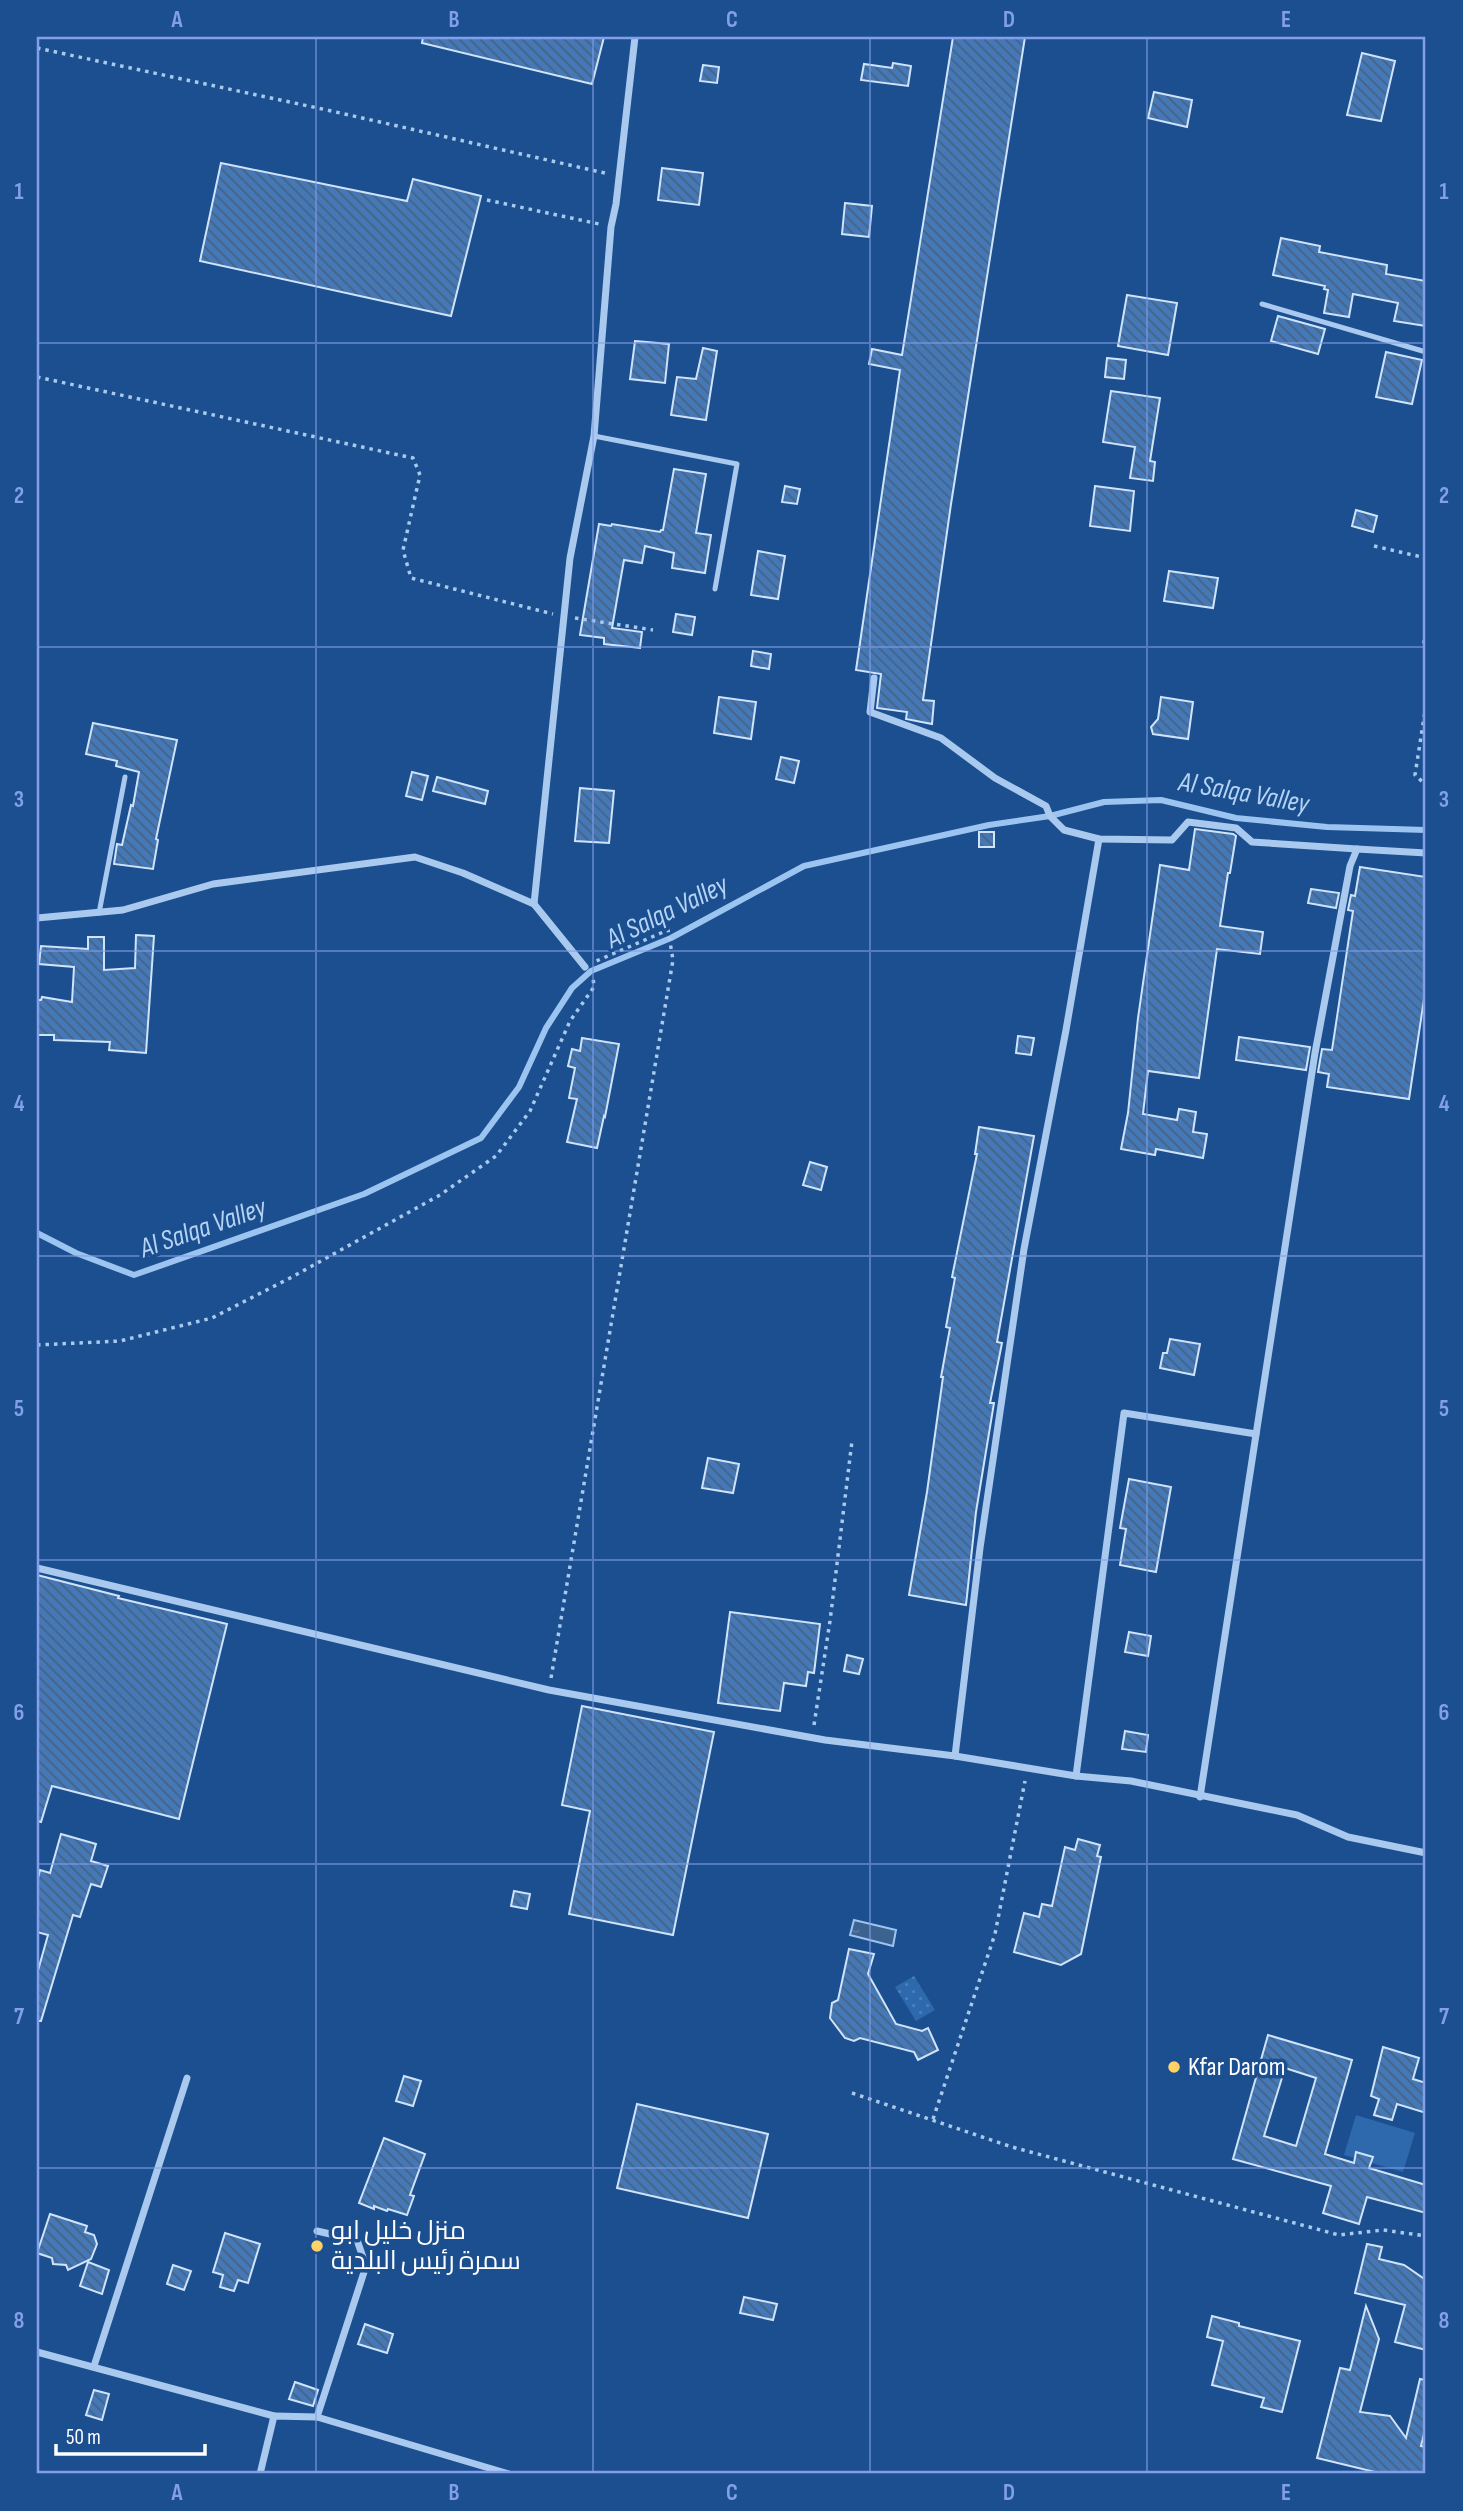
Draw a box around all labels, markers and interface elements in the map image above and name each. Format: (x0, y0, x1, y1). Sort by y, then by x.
text: A (171, 6, 184, 34)
text: B (449, 6, 460, 34)
text: C (726, 6, 738, 34)
text: D (1003, 6, 1015, 34)
text: E (1281, 6, 1291, 34)
text: 1 (14, 178, 24, 206)
text: 1 (1439, 178, 1449, 206)
text: 2 (14, 482, 24, 510)
text: 2 (1439, 482, 1449, 510)
water label: Al Salqa Valley (1175, 765, 1313, 821)
text: 3 (14, 786, 24, 814)
text: 3 (1439, 786, 1449, 814)
water label: Al Salqa Valley (600, 868, 735, 956)
text: 4 (14, 1090, 25, 1118)
text: 4 (1439, 1090, 1450, 1118)
water label: Al Salqa Valley (135, 1191, 272, 1265)
text: 5 (14, 1395, 24, 1423)
text: 5 (1439, 1395, 1449, 1423)
text: 6 (14, 1699, 24, 1727)
text: 6 (1439, 1699, 1449, 1727)
text: 7 (14, 2003, 24, 2031)
text: 7 (1439, 2003, 1449, 2031)
place label: Kfar Darom (1188, 2052, 1285, 2083)
marker: Kfar Darom (1166, 2059, 1182, 2075)
place label: منزل خليل ابو سمرة رئيس البلدية (331, 2216, 521, 2277)
marker: منزل خليل ابو سمرة رئيس البلدية (309, 2238, 325, 2254)
text: 8 (14, 2307, 25, 2335)
text: 8 (1439, 2307, 1450, 2335)
scale bar (56, 2413, 205, 2457)
text: 50 m (66, 2425, 101, 2450)
text: A (171, 2479, 184, 2507)
text: B (449, 2479, 460, 2507)
text: C (726, 2479, 738, 2507)
text: D (1003, 2479, 1015, 2507)
text: E (1281, 2479, 1291, 2507)

